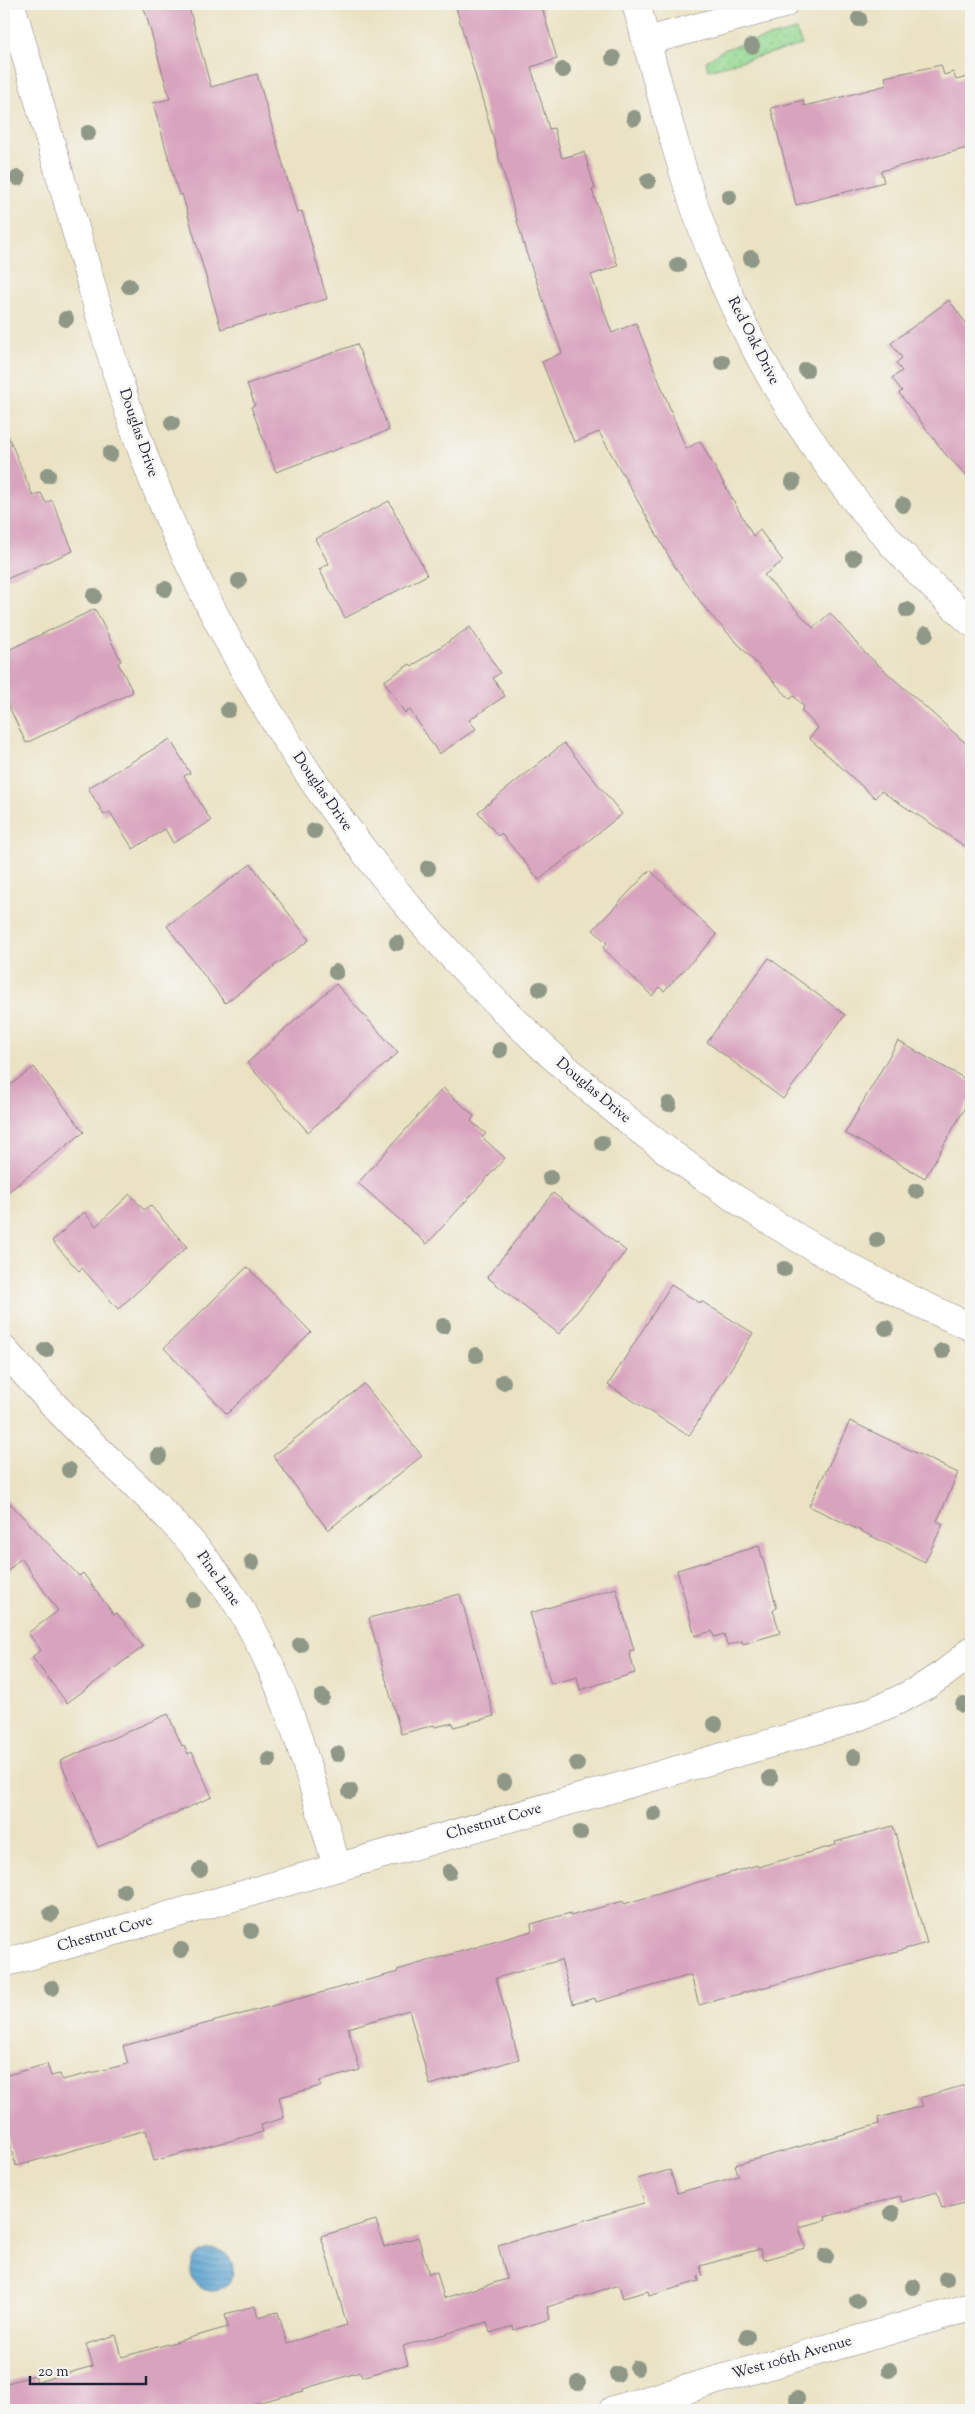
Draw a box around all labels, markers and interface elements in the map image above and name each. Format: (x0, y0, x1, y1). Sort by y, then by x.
street label: Red Oak Drive (722, 293, 784, 389)
street label: Douglas Drive (113, 386, 163, 480)
street label: Douglas Drive (287, 748, 357, 836)
street label: Douglas Drive (551, 1053, 635, 1129)
street label: Pine Lane (191, 1547, 245, 1611)
street label: Chestnut Cove (444, 1798, 544, 1846)
street label: Chestnut Cove (55, 1910, 155, 1958)
street label: West 106th Avenue (730, 2331, 854, 2385)
scale bar (30, 2354, 146, 2386)
text: 20 m (38, 2362, 69, 2383)

